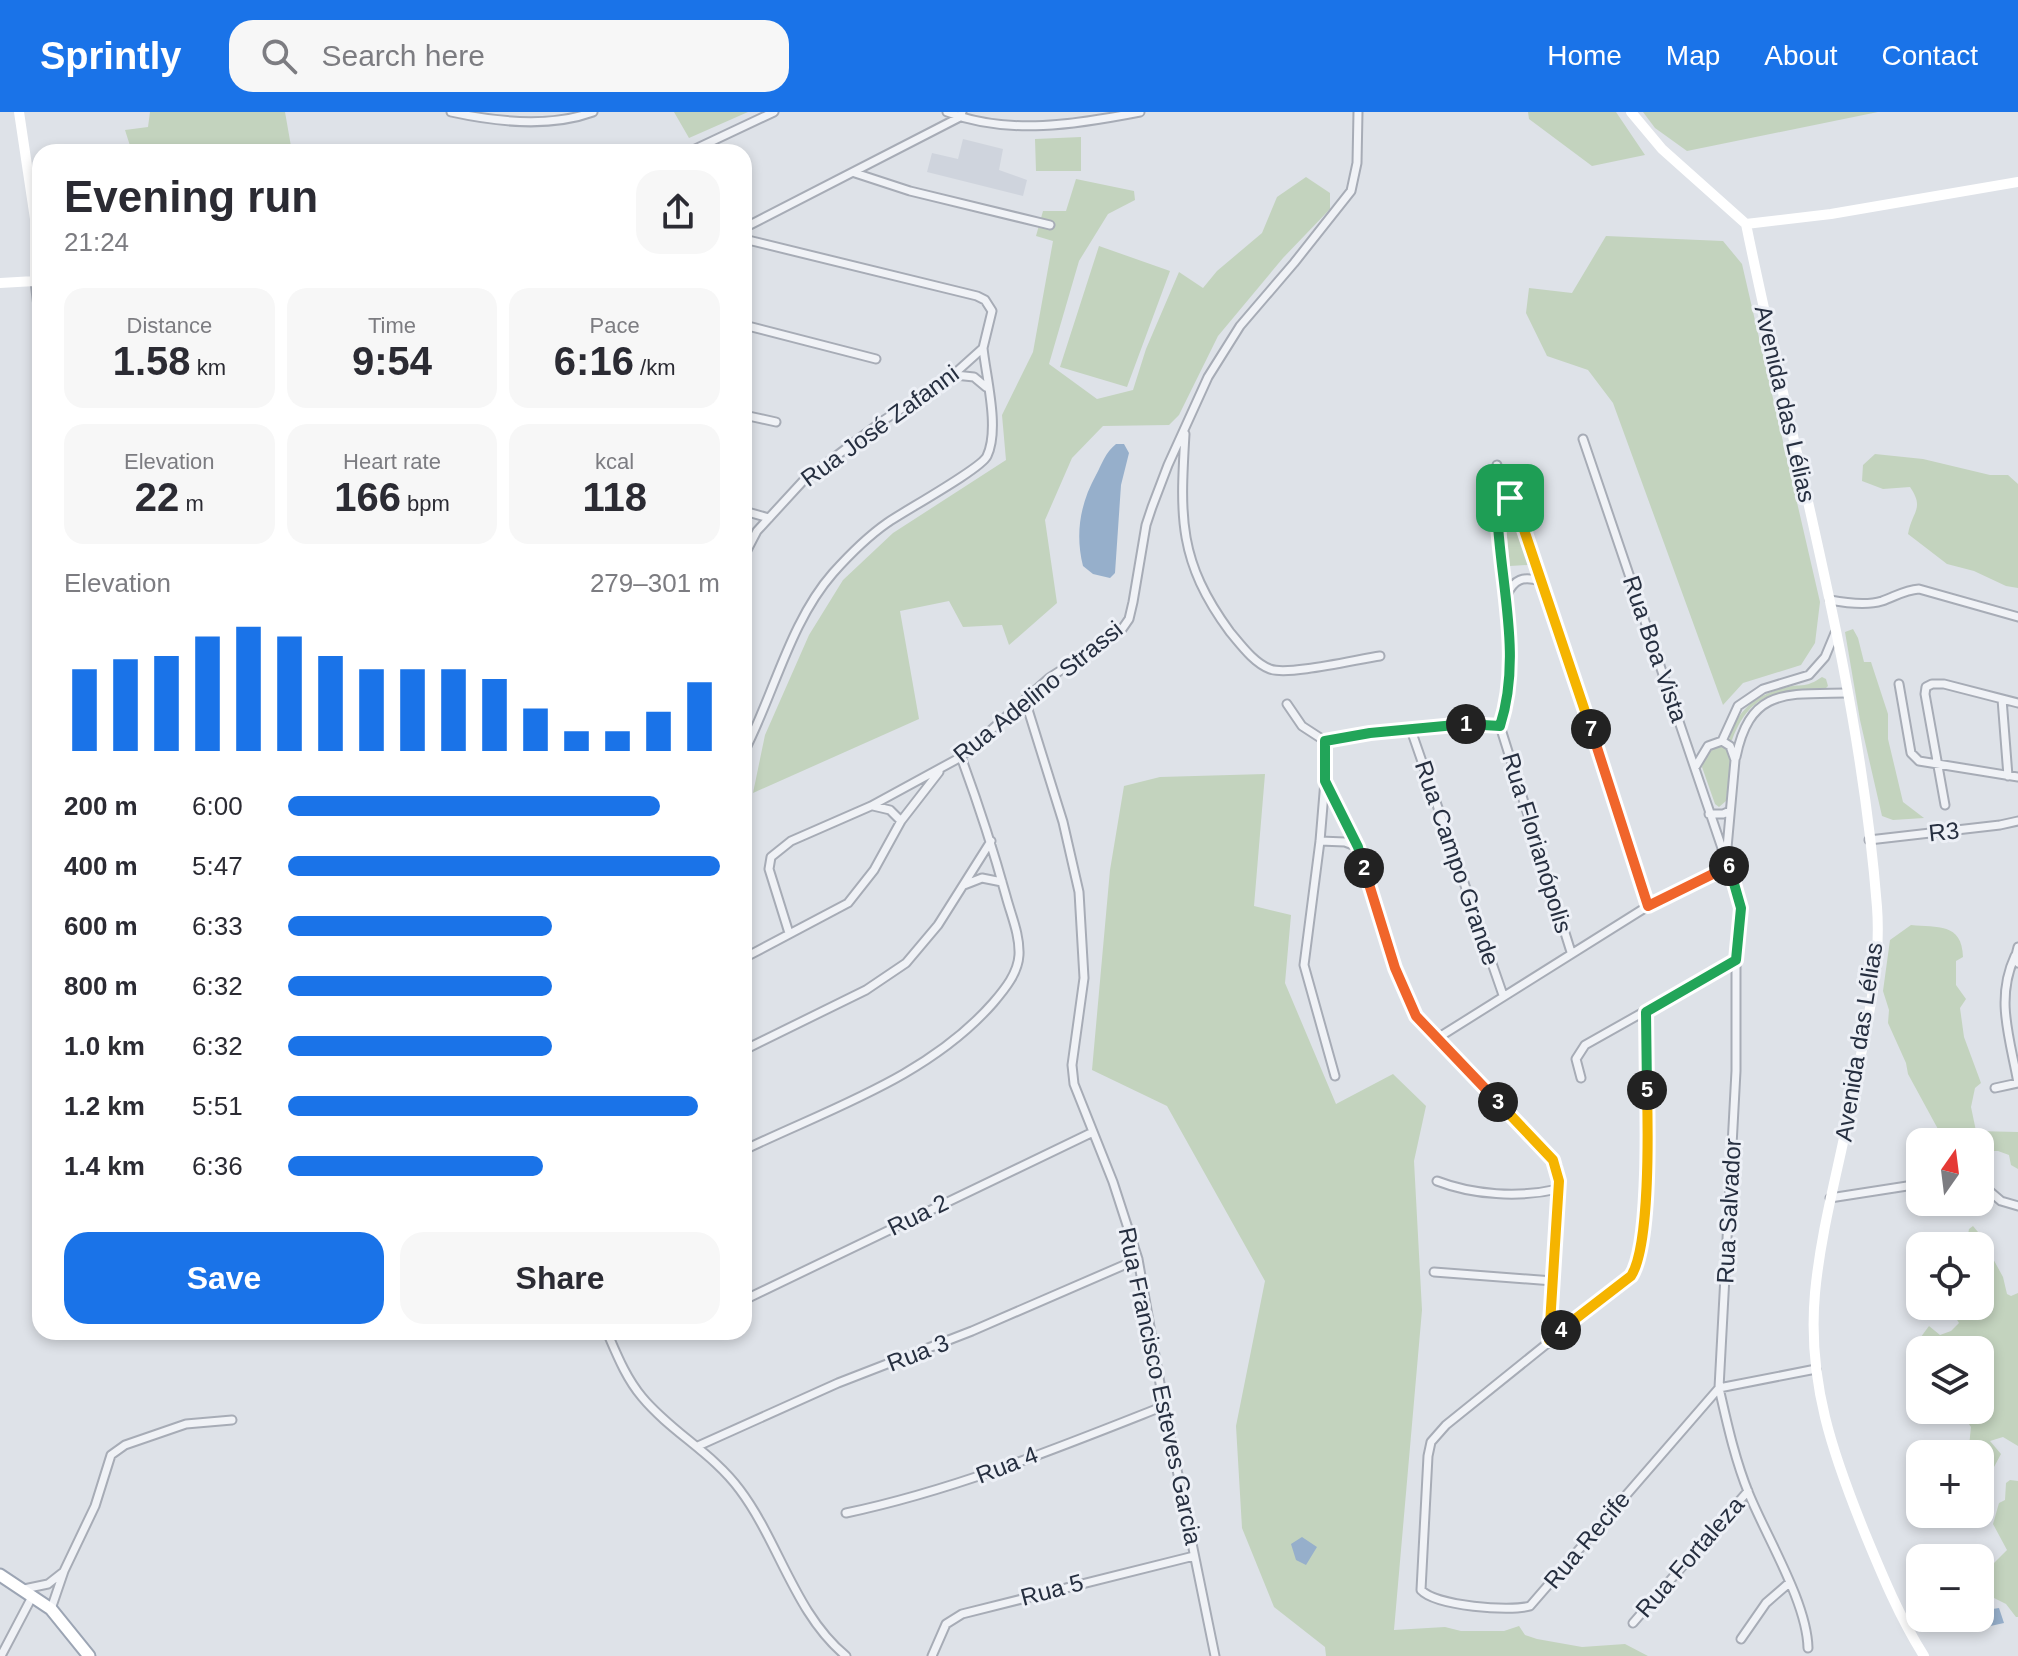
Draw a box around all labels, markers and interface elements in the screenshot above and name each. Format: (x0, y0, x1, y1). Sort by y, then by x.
search box (229, 20, 789, 92)
icon: search (257, 34, 301, 78)
text: Sprintly (40, 35, 181, 77)
text: Search here (321, 39, 485, 72)
text: Home (1547, 40, 1622, 71)
text: Map (1666, 40, 1720, 71)
text: About (1764, 40, 1838, 71)
text: Contact (1882, 40, 1978, 71)
button: share (636, 170, 720, 254)
text: Evening run (64, 172, 318, 221)
text: 21:24 (64, 227, 129, 257)
street label: Avenida das Lélias (1750, 303, 1821, 505)
text: Distance (127, 313, 212, 338)
text: Time (368, 313, 416, 338)
text: Pace (590, 313, 640, 338)
text: 1.58 (113, 339, 191, 383)
text: 9:54 (352, 339, 432, 383)
text: 6:16 (554, 339, 634, 383)
text: km (191, 355, 226, 380)
text: /km (634, 355, 675, 380)
street label: Rua José Zafanni (796, 359, 964, 492)
text: Elevation (124, 449, 215, 474)
text: Heart rate (343, 449, 441, 474)
text: kcal (595, 449, 634, 474)
pin (1476, 464, 1544, 532)
text: 22 (135, 475, 179, 519)
text: 166 (334, 475, 401, 519)
text: 118 (582, 475, 647, 519)
icon: arrive (1488, 476, 1532, 520)
text: m (179, 491, 204, 516)
text: bpm (401, 491, 450, 516)
text: Elevation (64, 568, 171, 598)
text: 279–301 m (590, 568, 720, 598)
street label: Rua Boa Vista (1618, 572, 1693, 726)
street label: Rua Adelino Strassi (948, 615, 1128, 768)
pin: 1 (1446, 704, 1486, 744)
pin: 7 (1571, 709, 1611, 749)
text: 1 (1460, 711, 1472, 736)
text: 7 (1585, 716, 1597, 741)
street label: Rua Florianópolis (1497, 750, 1578, 936)
street label: Rua Campo Grande (1410, 757, 1505, 969)
text: 200 m (64, 791, 138, 821)
text: 6:00 (192, 791, 243, 821)
street label: R3 (1927, 816, 1961, 847)
pin: 6 (1709, 846, 1749, 886)
pin: 2 (1344, 848, 1384, 888)
text: 400 m (64, 851, 138, 881)
text: 5:47 (192, 851, 243, 881)
text: 6 (1723, 853, 1735, 878)
text: 2 (1358, 855, 1370, 880)
text: 600 m (64, 911, 138, 941)
text: 6:33 (192, 911, 243, 941)
street label: Avenida das Lélias (1829, 941, 1888, 1143)
text: 800 m (64, 971, 138, 1001)
text: 6:32 (192, 971, 243, 1001)
text: 1.0 km (64, 1031, 145, 1061)
text: 6:32 (192, 1031, 243, 1061)
pin: 5 (1627, 1070, 1667, 1110)
text: 5 (1641, 1077, 1653, 1102)
pin: 3 (1478, 1082, 1518, 1122)
text: 3 (1492, 1089, 1504, 1114)
text: 1.2 km (64, 1091, 145, 1121)
text: 5:51 (192, 1091, 243, 1121)
north arrow (1906, 1128, 1994, 1216)
map controls (1906, 1128, 1994, 1632)
street label: Rua Salvador (1711, 1138, 1746, 1284)
text: 1.4 km (64, 1151, 145, 1181)
text: 6:36 (192, 1151, 243, 1181)
street label: Rua 2 (883, 1188, 952, 1241)
street label: Rua Francisco Esteves Garcia (1114, 1225, 1208, 1548)
button: Save (64, 1232, 384, 1324)
button: Share (400, 1232, 720, 1324)
button: locate (1906, 1232, 1994, 1320)
pin: 4 (1541, 1310, 1581, 1350)
text: 4 (1555, 1317, 1567, 1342)
street label: Rua 3 (883, 1328, 953, 1377)
button: layers (1906, 1336, 1994, 1424)
street label: Rua 4 (972, 1440, 1042, 1489)
button: + (1906, 1440, 1994, 1528)
street label: Rua Recife (1538, 1486, 1635, 1594)
street label: Rua Fortaleza (1630, 1490, 1750, 1622)
button: − (1906, 1544, 1994, 1632)
street label: Rua 5 (1017, 1568, 1086, 1611)

